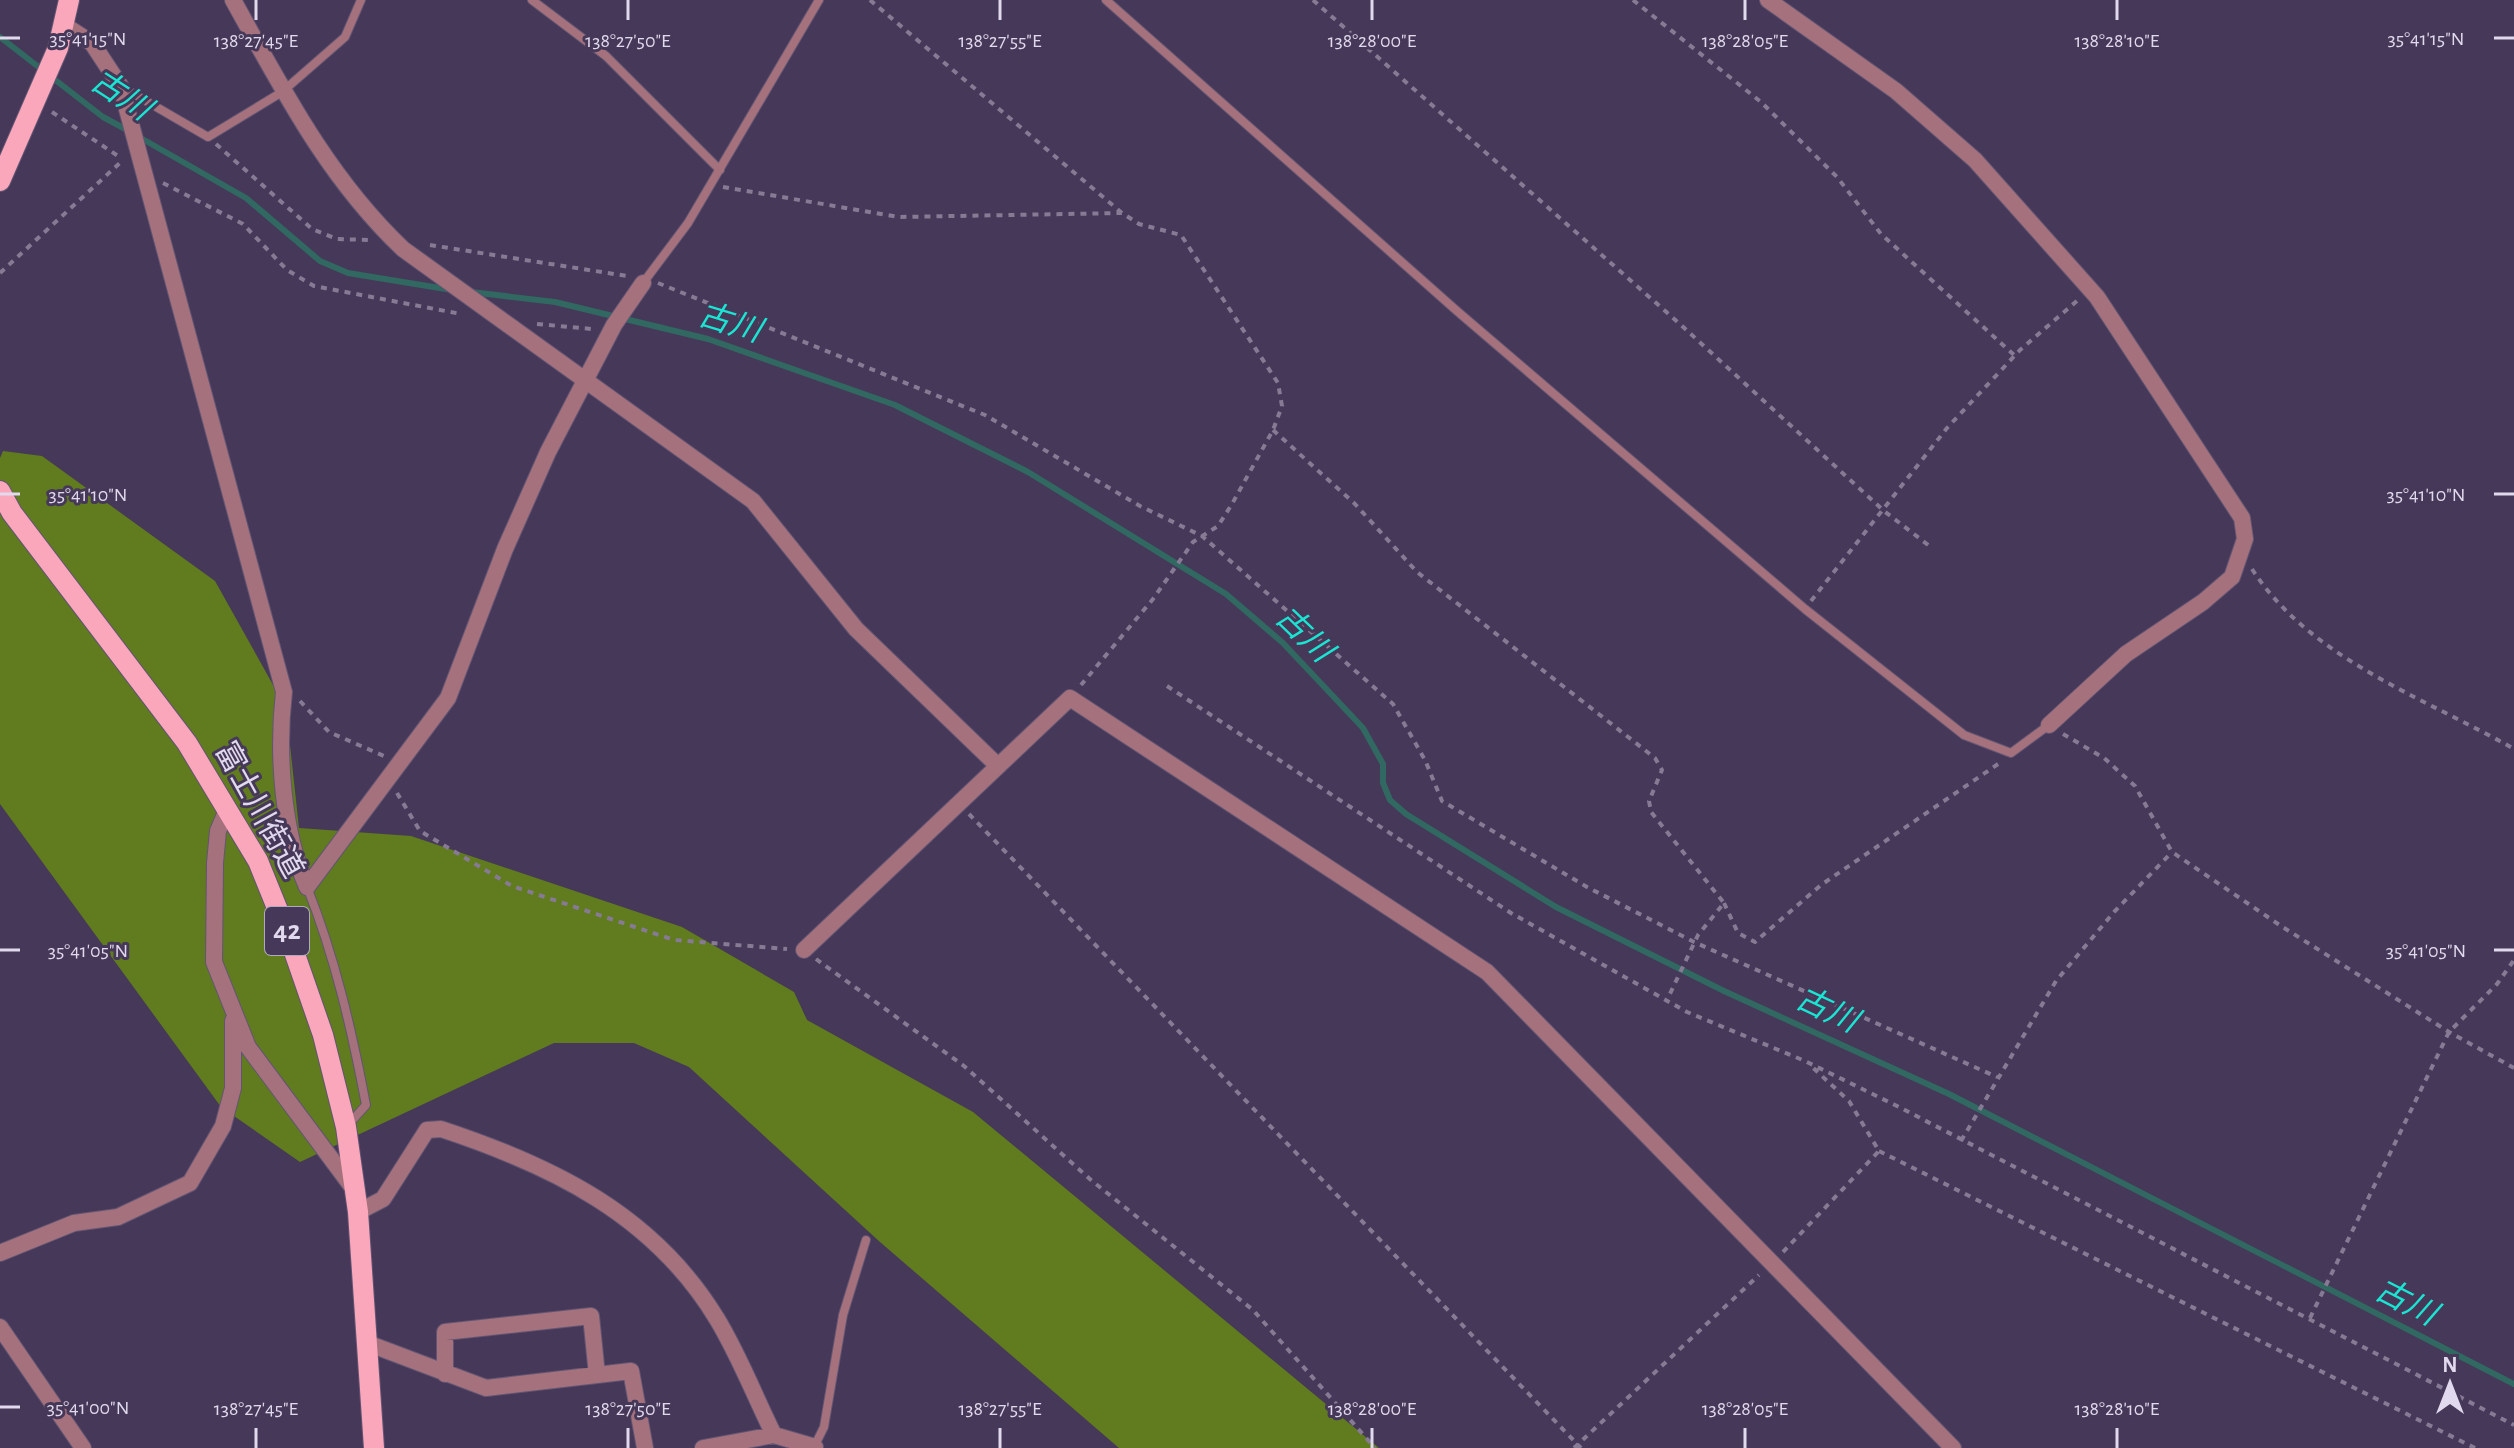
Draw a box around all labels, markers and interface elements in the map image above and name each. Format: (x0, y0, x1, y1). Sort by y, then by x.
text: 35°41'15"N (50, 29, 126, 49)
text: 35°41'15"N (2388, 29, 2464, 49)
text: 138°27'45"E (214, 31, 299, 51)
text: 138°27'50"E (585, 31, 671, 51)
text: 138°27'55"E (958, 31, 1042, 51)
text: 138°28'00"E (1328, 31, 1417, 51)
text: 138°28'05"E (1702, 31, 1789, 51)
text: 138°28'10"E (2074, 31, 2160, 51)
water label: 古川 (85, 63, 160, 127)
water label: 古川 (695, 297, 768, 349)
text: 35°41'10"N (49, 485, 127, 505)
text: 35°41'10"N (2387, 485, 2465, 505)
water label: 古川 (1270, 600, 1341, 670)
street label: 富士川街道 (210, 736, 310, 883)
road number: 42 (265, 907, 309, 955)
text: 35°41'05"N (48, 941, 128, 961)
text: 35°41'05"N (2386, 941, 2466, 961)
water label: 古川 (1791, 981, 1866, 1039)
water label: 古川 (2370, 1272, 2445, 1332)
north arrow (2410, 1344, 2490, 1424)
text: N (2442, 1354, 2458, 1376)
text: 35°41'00"N (47, 1398, 129, 1418)
text: 138°27'45"E (214, 1399, 299, 1419)
text: 138°27'50"E (585, 1399, 671, 1419)
text: 138°27'55"E (958, 1399, 1042, 1419)
text: 138°28'00"E (1328, 1399, 1417, 1419)
text: 138°28'05"E (1702, 1399, 1789, 1419)
text: 138°28'10"E (2074, 1399, 2160, 1419)

